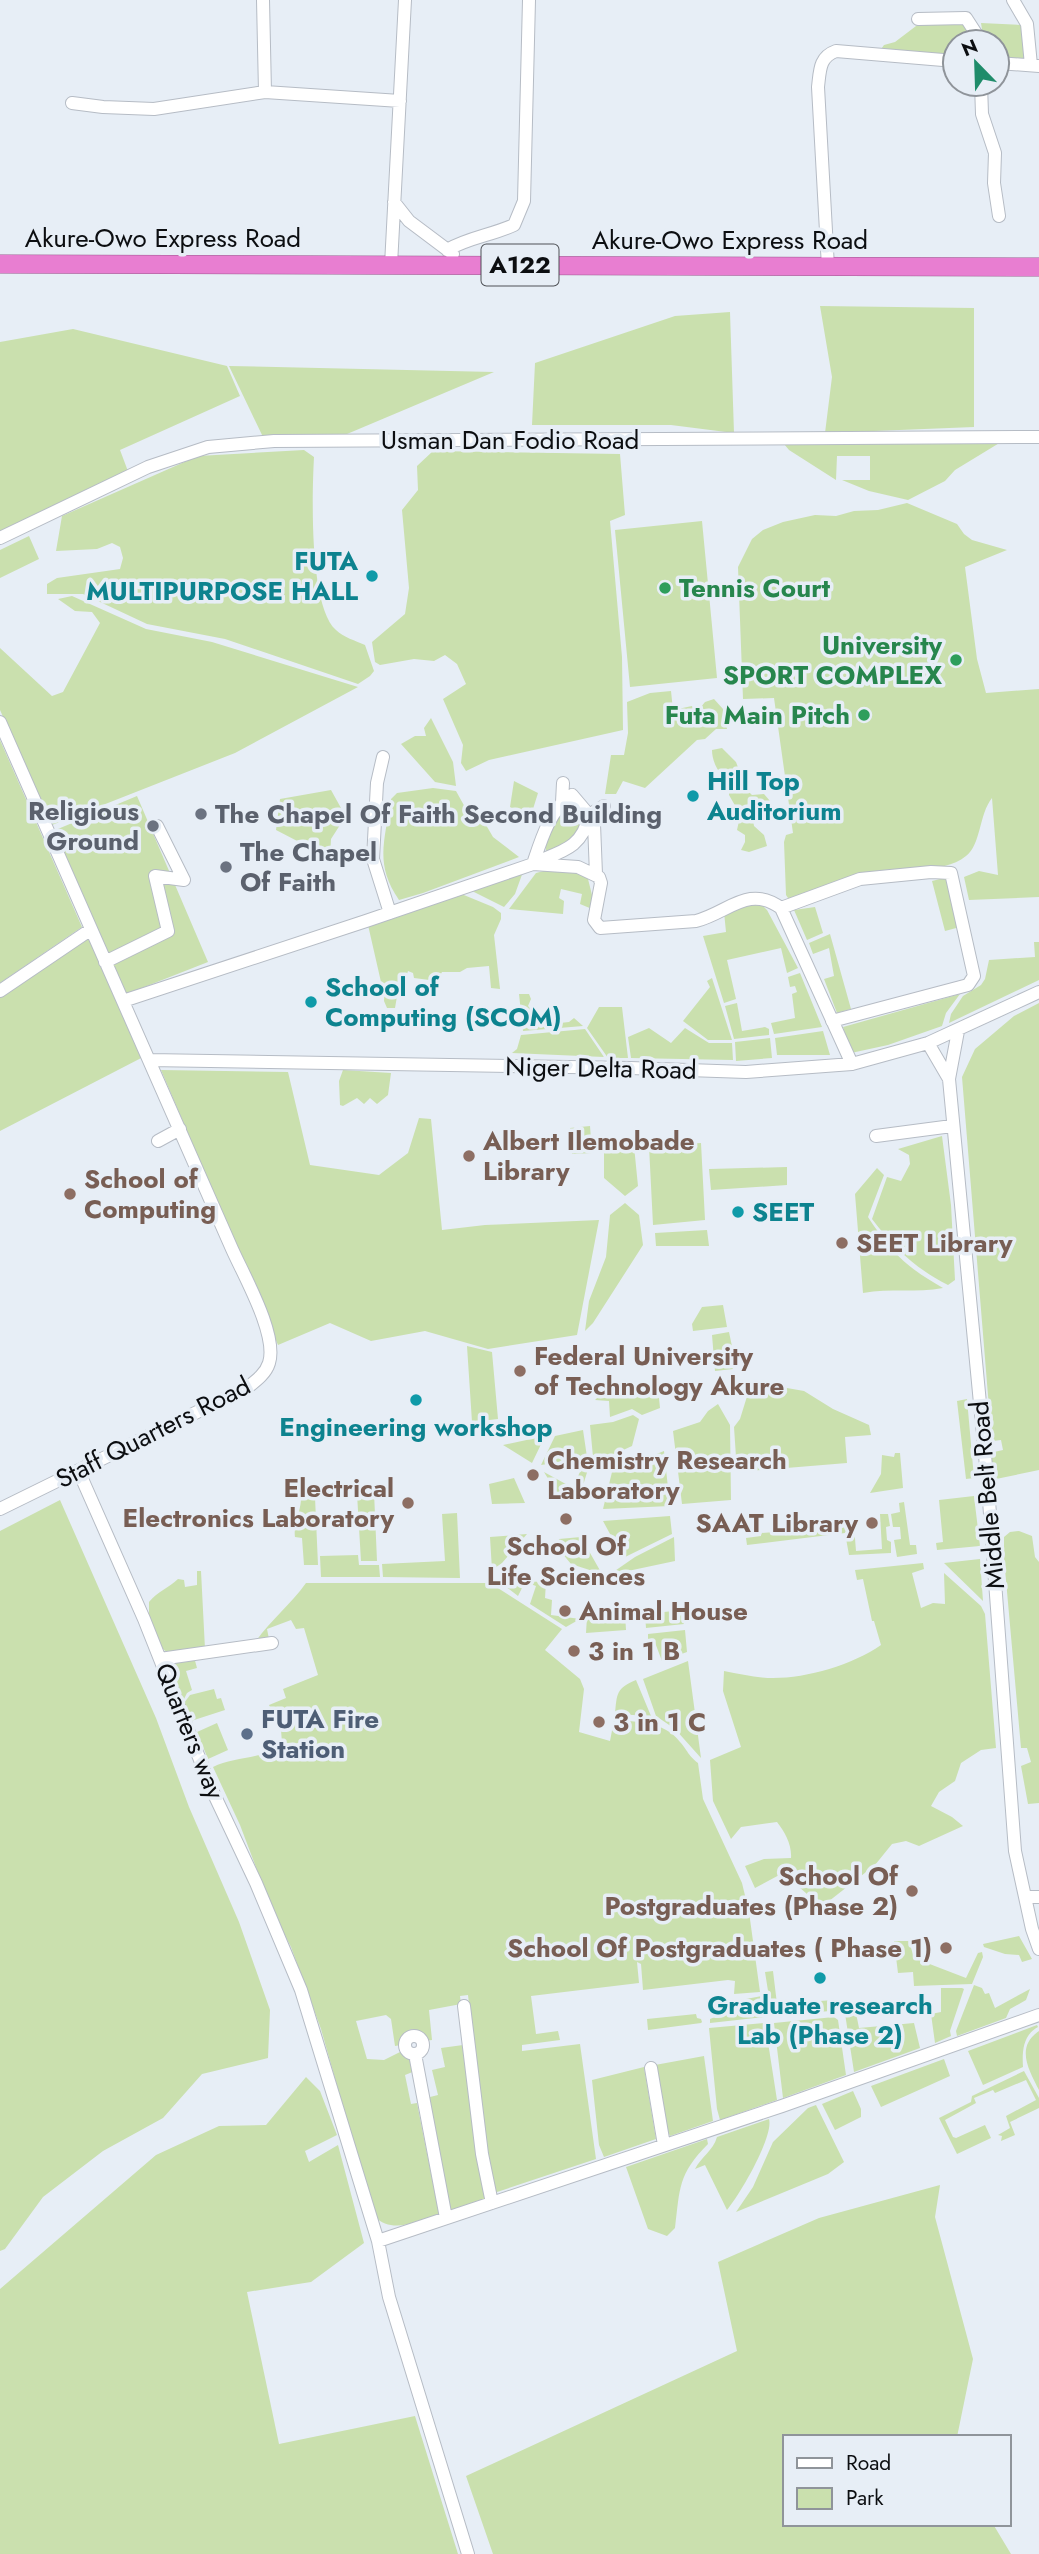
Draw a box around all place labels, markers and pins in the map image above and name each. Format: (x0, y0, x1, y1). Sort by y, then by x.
place label: FUTA MULTIPURPOSE HALL (86, 542, 359, 610)
marker: FUTA MULTIPURPOSE HALL (364, 568, 380, 584)
place label: Tennis Court (679, 569, 831, 607)
marker: Tennis Court (657, 580, 673, 596)
place label: University SPORT COMPLEX (723, 626, 942, 694)
marker: University SPORT COMPLEX (948, 652, 964, 668)
place label: Futa Main Pitch (665, 696, 850, 734)
marker: Futa Main Pitch (856, 707, 872, 723)
place label: Hill Top Auditorium (706, 762, 842, 830)
marker: Hill Top Auditorium (685, 788, 701, 804)
place label: Religious Ground (28, 792, 139, 860)
place label: The Chapel Of Faith Second Building (215, 795, 662, 833)
marker: The Chapel Of Faith Second Building (193, 806, 209, 822)
marker: Religious Ground (145, 818, 161, 834)
place label: The Chapel Of Faith (240, 833, 377, 901)
marker: The Chapel Of Faith (218, 859, 234, 875)
place label: School of Computing (SCOM) (325, 968, 562, 1036)
marker: School of Computing (SCOM) (303, 994, 319, 1010)
place label: Albert Ilemobade Library (482, 1122, 695, 1190)
marker: Albert Ilemobade Library (461, 1148, 477, 1164)
place label: School of Computing (84, 1160, 216, 1228)
marker: School of Computing (62, 1186, 78, 1202)
place label: SEET (752, 1193, 815, 1231)
marker: SEET (730, 1204, 746, 1220)
place label: SEET Library (856, 1224, 1013, 1262)
marker: SEET Library (834, 1235, 850, 1251)
place label: Federal University of Technology Akure (534, 1337, 785, 1405)
marker: Federal University of Technology Akure (512, 1363, 528, 1379)
marker: Engineering workshop (408, 1392, 424, 1408)
place label: Engineering workshop (279, 1408, 553, 1446)
place label: Chemistry Research Laboratory (547, 1441, 787, 1509)
marker: Chemistry Research Laboratory (525, 1467, 541, 1483)
place label: Electrical Electronics Laboratory (123, 1469, 394, 1537)
marker: Electrical Electronics Laboratory (400, 1495, 416, 1511)
place label: SAAT Library (696, 1504, 858, 1542)
marker: School Of Life Sciences (558, 1511, 574, 1527)
marker: SAAT Library (864, 1515, 880, 1531)
place label: School Of Life Sciences (487, 1527, 645, 1595)
place label: Animal House (578, 1592, 748, 1630)
marker: Animal House (557, 1603, 573, 1619)
place label: 3 in 1 B (588, 1632, 680, 1670)
marker: 3 in 1 B (566, 1643, 582, 1659)
place label: FUTA Fire Station (261, 1700, 379, 1768)
place label: 3 in 1 C (613, 1703, 706, 1741)
marker: 3 in 1 C (591, 1714, 607, 1730)
marker: FUTA Fire Station (239, 1726, 255, 1742)
place label: School Of Postgraduates (Phase 2) (604, 1857, 899, 1925)
marker: School Of Postgraduates (Phase 2) (904, 1883, 920, 1899)
place label: School Of Postgraduates ( Phase 1) (507, 1929, 932, 1967)
marker: School Of Postgraduates ( Phase 1) (938, 1940, 954, 1956)
marker: Graduate research Lab (Phase 2) (812, 1970, 828, 1986)
place label: Graduate research Lab (Phase 2) (707, 1986, 933, 2054)

